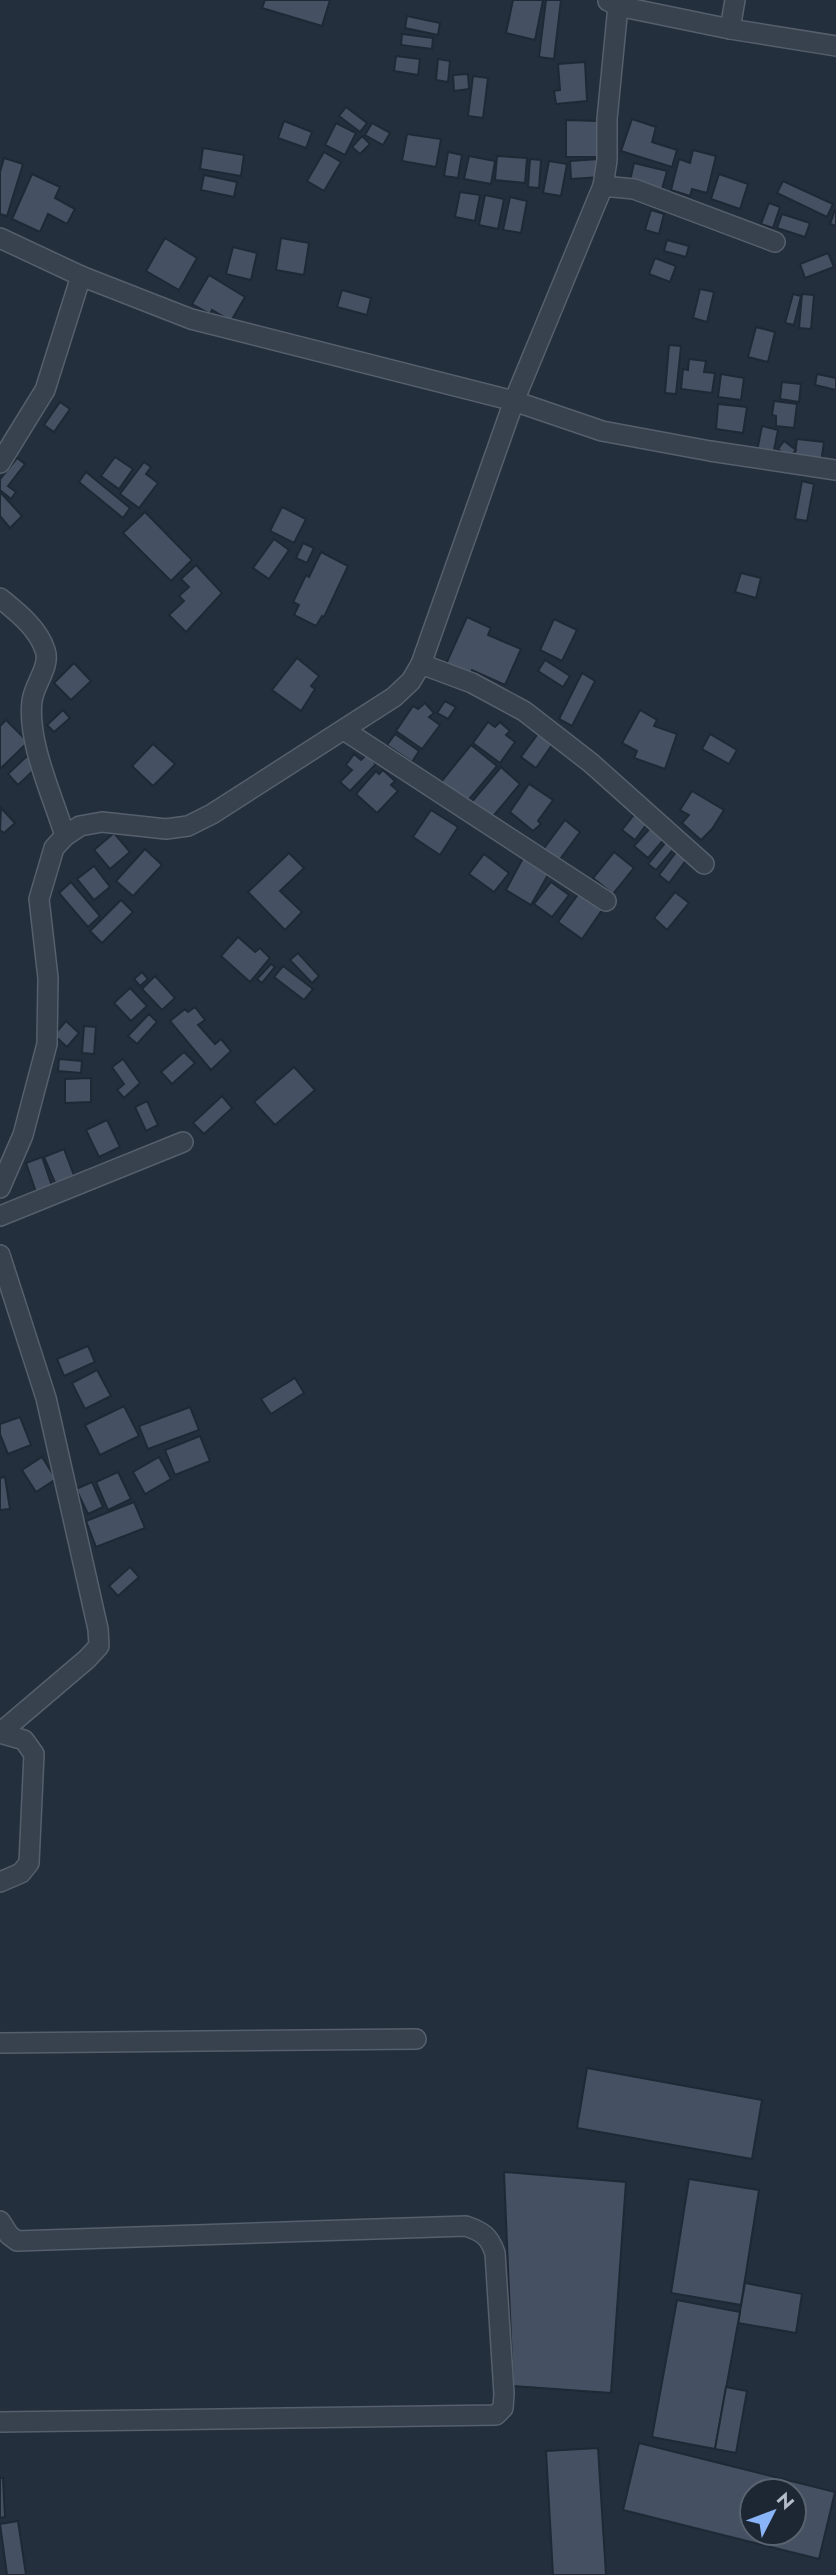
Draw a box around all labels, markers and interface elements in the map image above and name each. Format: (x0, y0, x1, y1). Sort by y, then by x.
north arrow (738, 2477, 808, 2547)
text: N (770, 2486, 800, 2516)

